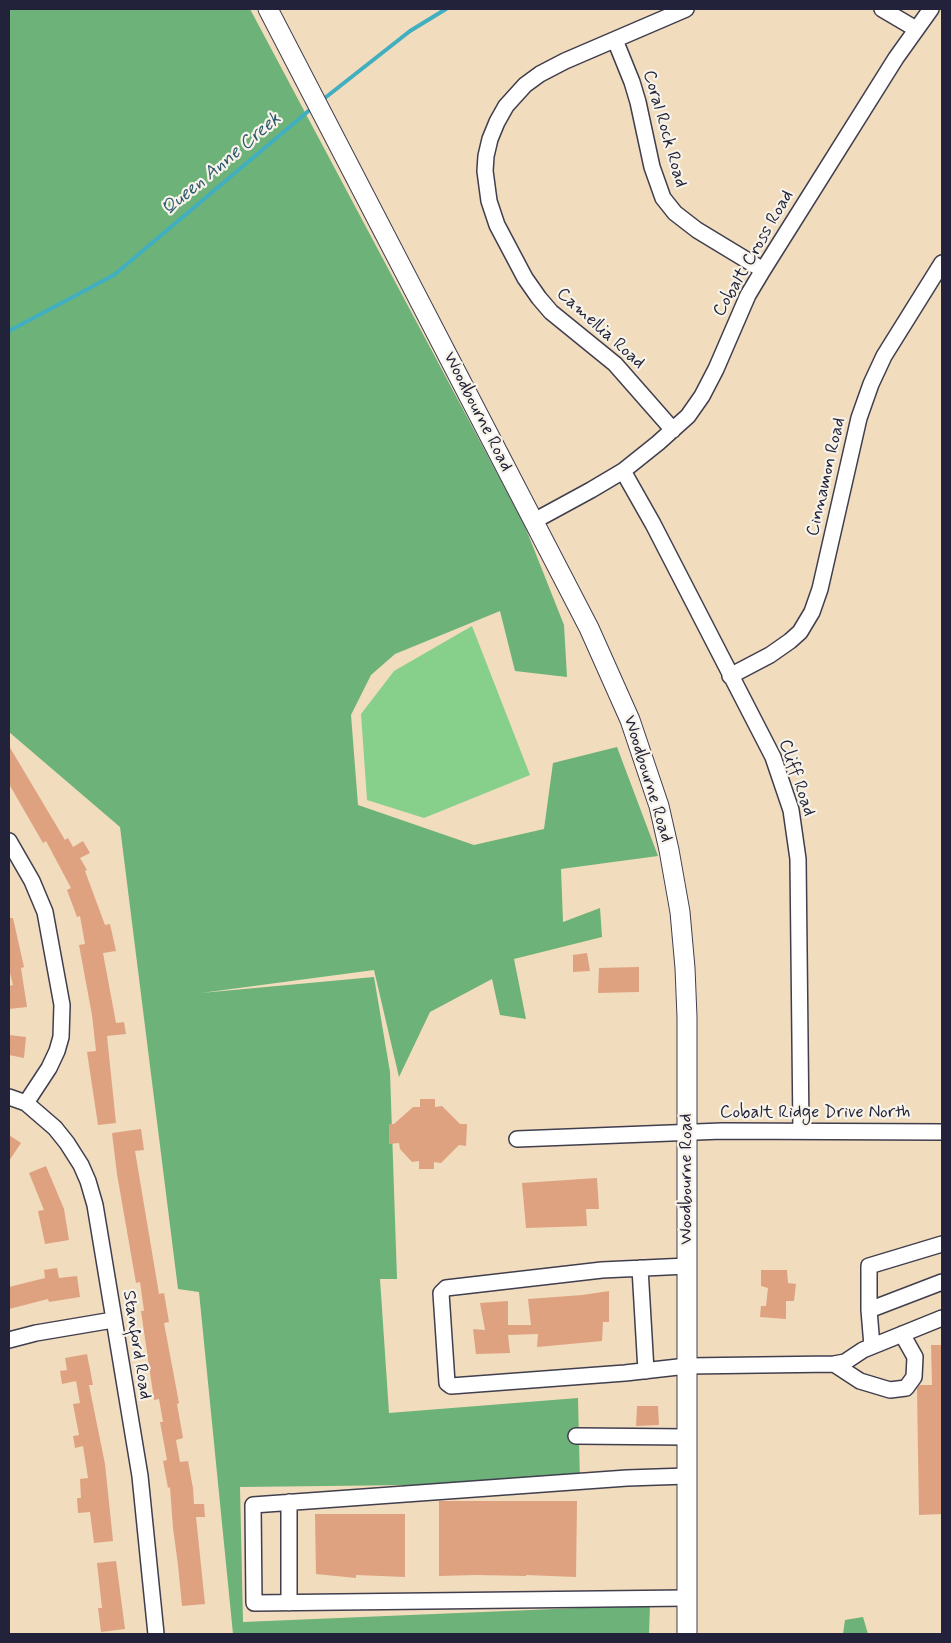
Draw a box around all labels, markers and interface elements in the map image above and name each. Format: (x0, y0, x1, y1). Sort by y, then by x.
street label: Coral Rock Road (637, 68, 691, 190)
water label: Queen Anne Creek (158, 108, 286, 222)
street label: Cobalt Cross Road (709, 187, 799, 321)
street label: Camellia Road (551, 284, 649, 374)
street label: Woodbourne Road (438, 349, 516, 475)
street label: Cinnamon Road (803, 416, 851, 538)
street label: Woodbourne Road (617, 713, 677, 845)
street label: Cliff Road (773, 737, 819, 819)
street label: Cobalt Ridge Drive North (720, 1102, 910, 1124)
street label: Woodbourne Road (676, 1113, 698, 1245)
street label: Stanford Road (117, 1289, 155, 1401)

